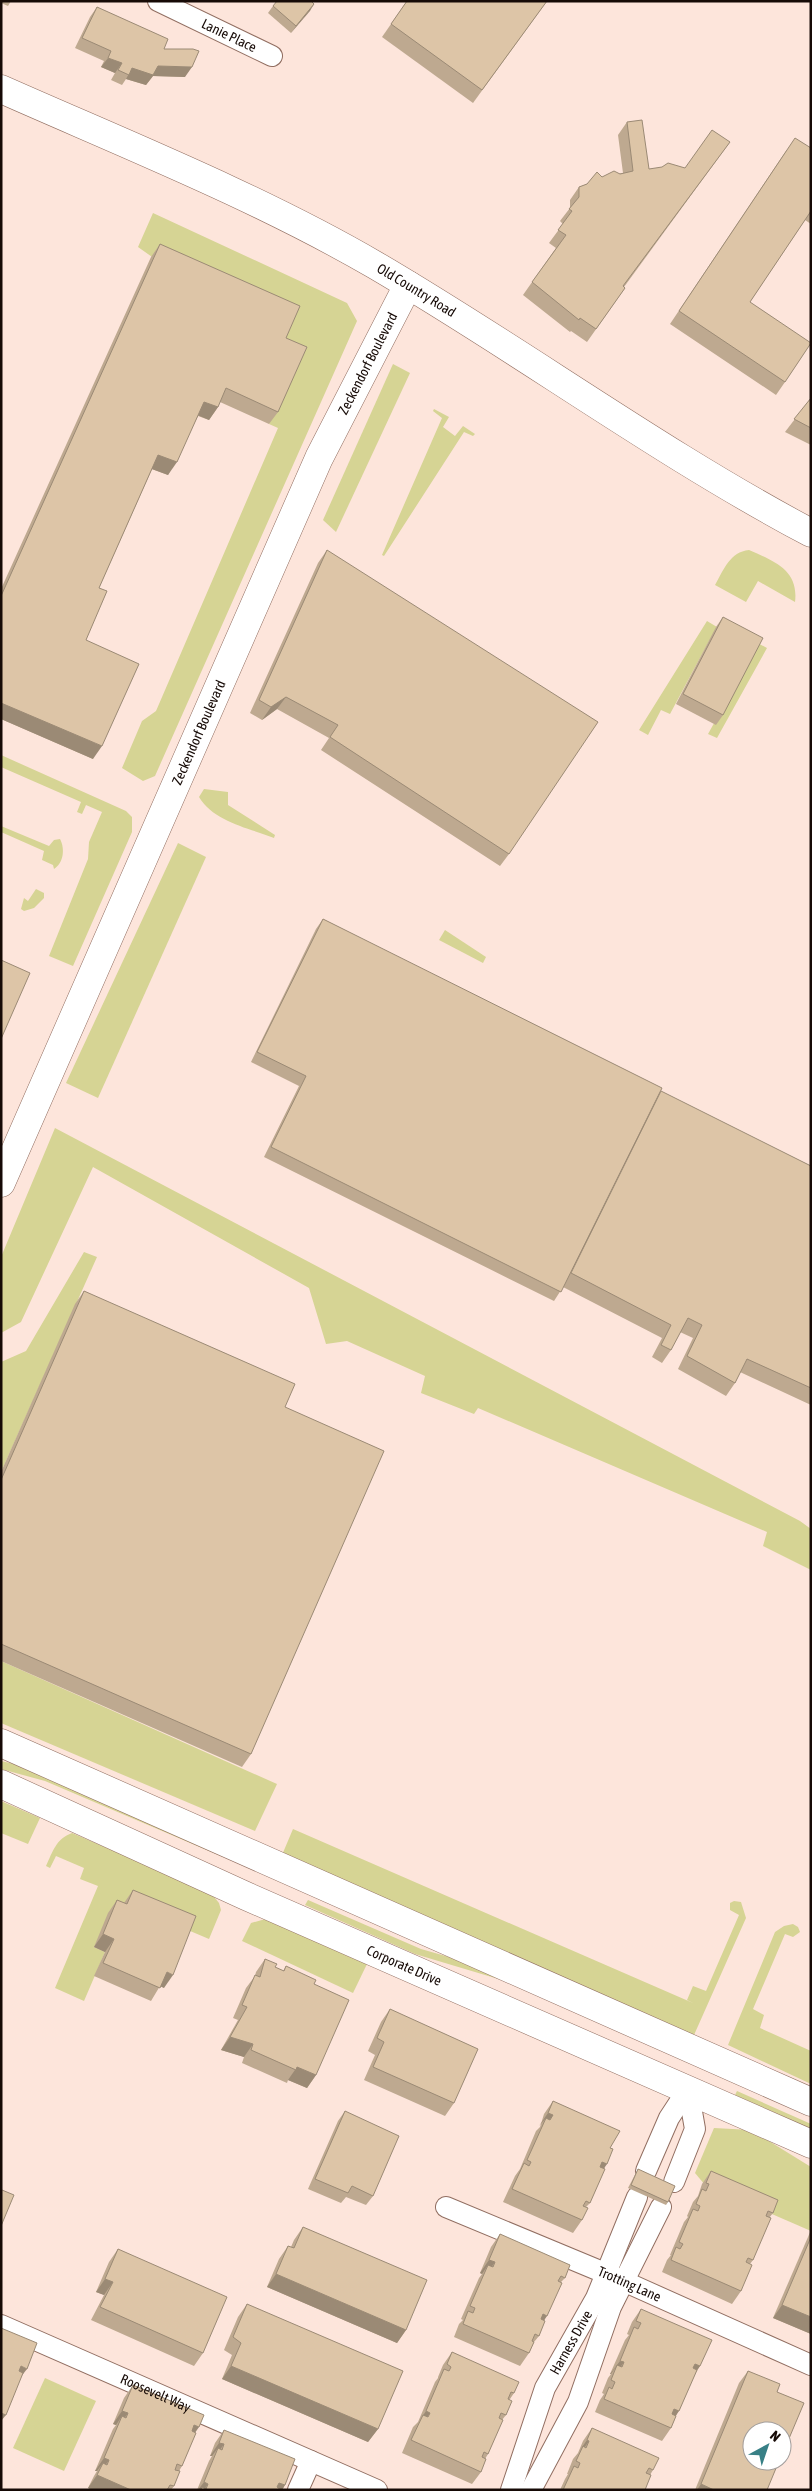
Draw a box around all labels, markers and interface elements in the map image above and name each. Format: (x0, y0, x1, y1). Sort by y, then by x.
street label: Lanie Place (199, 15, 259, 55)
street label: Old Country Road (374, 260, 459, 320)
street label: Zeckendorf Boulevard (335, 310, 401, 417)
street label: Zeckendorf Boulevard (169, 678, 229, 787)
street label: Corporate Drive (364, 1942, 444, 1989)
street label: Trotting Lane (596, 2263, 664, 2305)
street label: Harness Drive (546, 2308, 595, 2377)
street label: Roosevelt Way (118, 2371, 194, 2415)
north arrow (742, 2421, 792, 2471)
text: N (767, 2427, 784, 2445)

